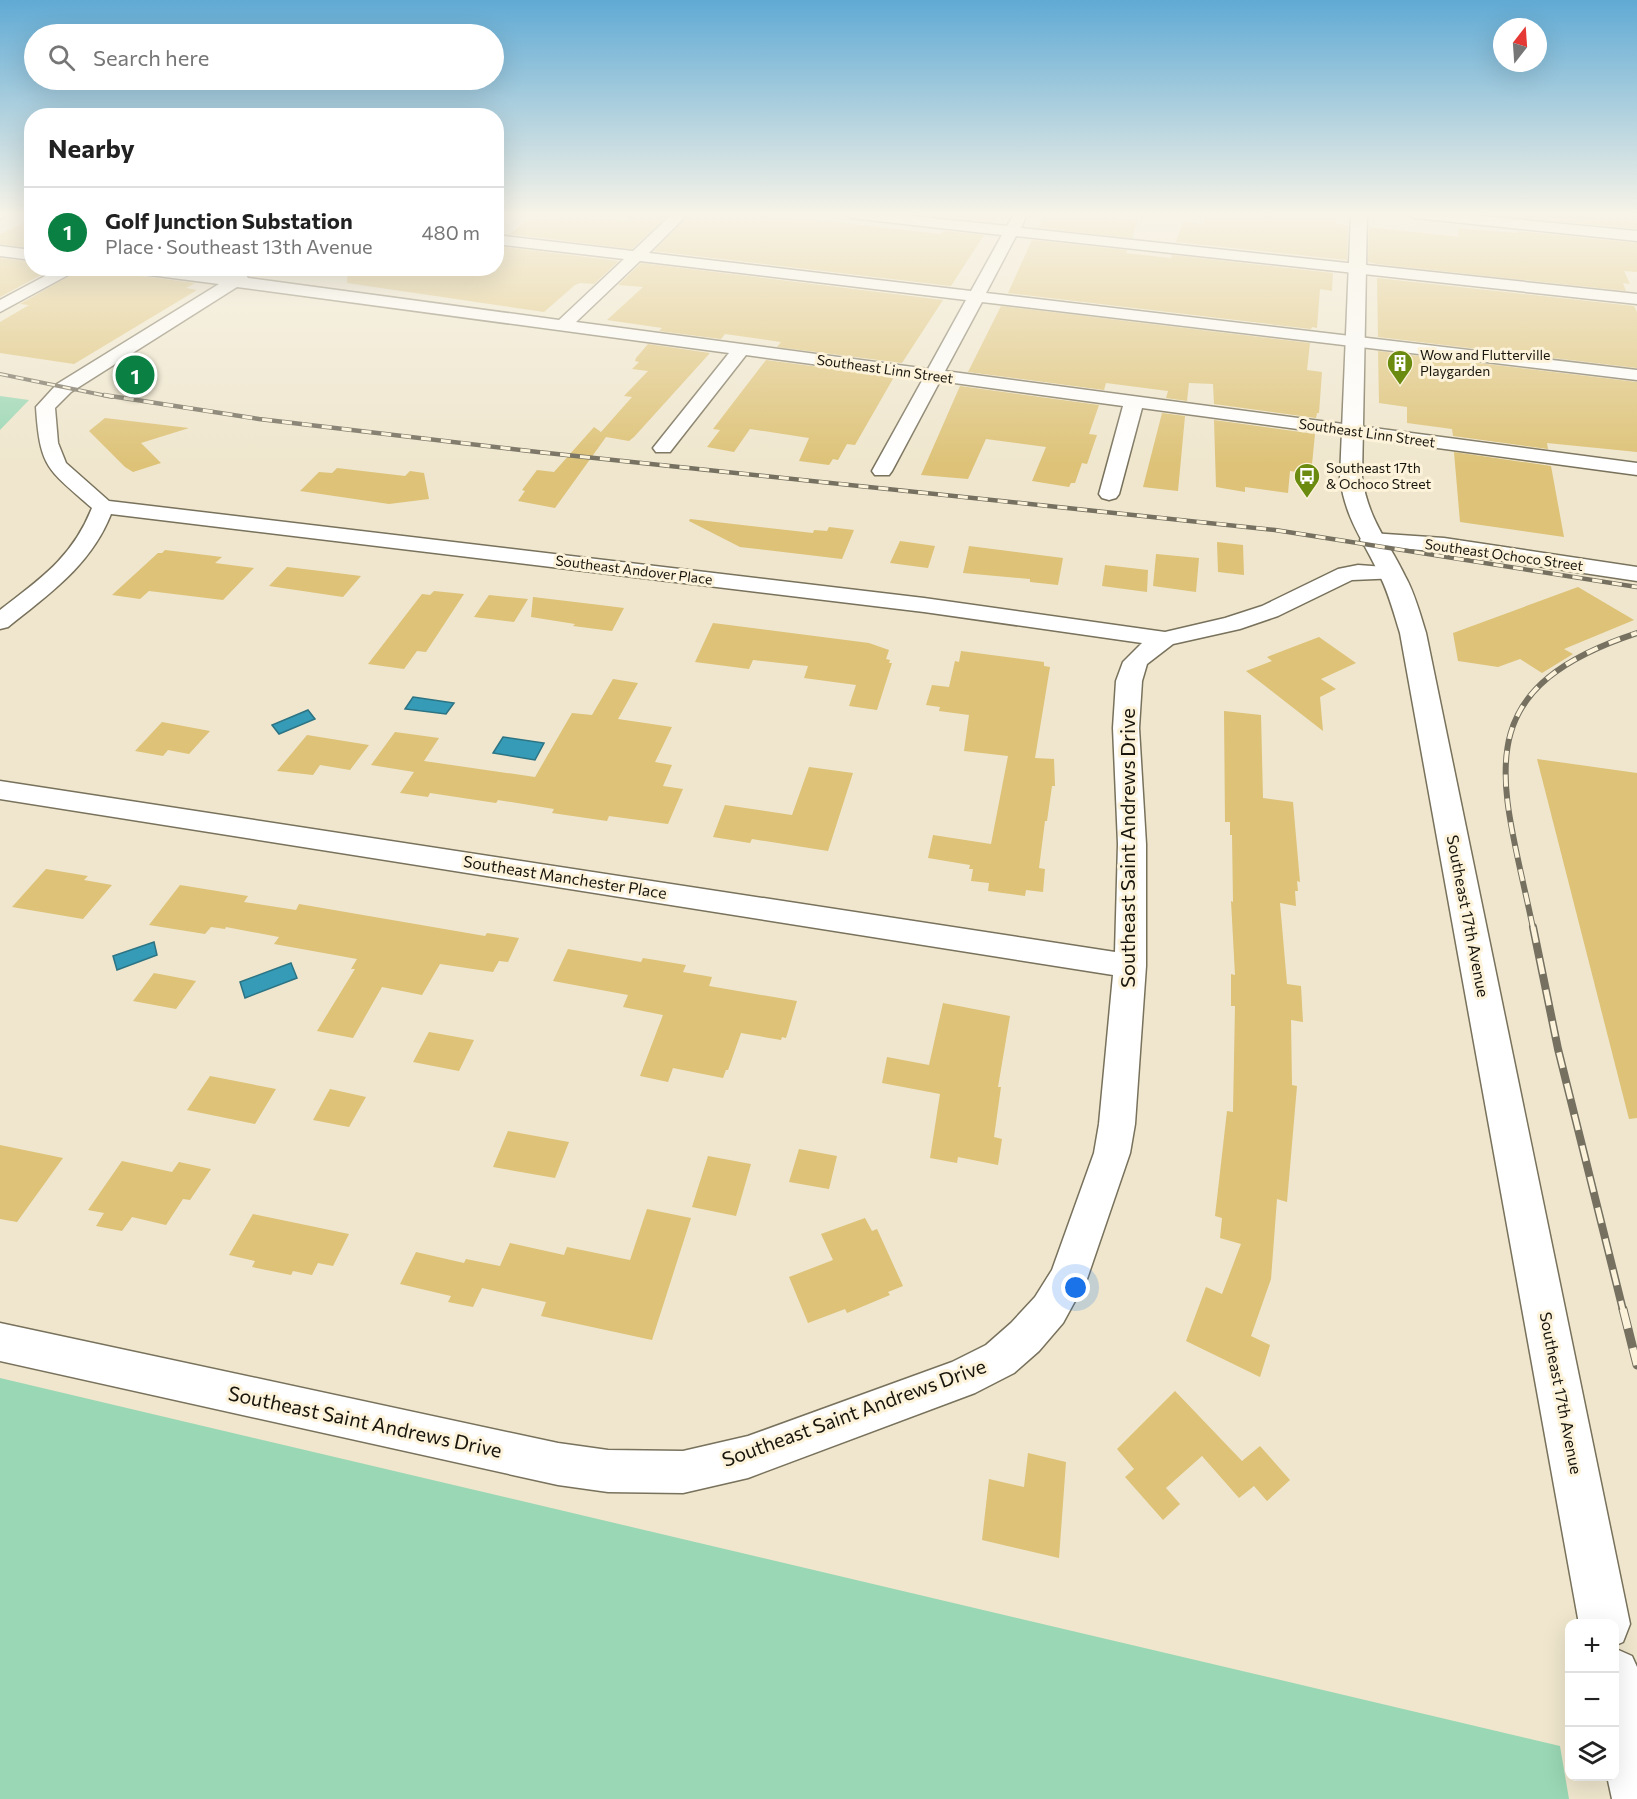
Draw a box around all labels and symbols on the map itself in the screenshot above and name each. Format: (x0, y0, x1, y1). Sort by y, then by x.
north arrow (1493, 18, 1547, 72)
place label: Wow and Flutterville Playgarden (1420, 346, 1550, 379)
building icon: Wow and Flutterville Playgarden (1385, 348, 1415, 386)
street label: Southeast Linn Street (816, 351, 955, 387)
pin: 1 (116, 352, 154, 398)
street label: Southeast Linn Street (1298, 415, 1437, 451)
place label: Southeast 17th & Ochoco Street (1326, 459, 1432, 492)
bus stop icon: Southeast 17th & Ochoco Street (1292, 461, 1322, 499)
street label: Southeast Ochoco Street (1424, 535, 1585, 574)
street label: Southeast Andover Place (555, 551, 714, 588)
street label: Southeast Saint Andrews Drive (1115, 708, 1139, 988)
street label: Southeast 17th Avenue (1443, 833, 1494, 999)
street label: Southeast Manchester Place (462, 851, 668, 902)
your location (1061, 1273, 1090, 1302)
street label: Southeast 17th Avenue (1536, 1310, 1587, 1476)
street label: Southeast Saint Andrews Drive (718, 1353, 989, 1471)
street label: Southeast Saint Andrews Drive (226, 1380, 504, 1462)

